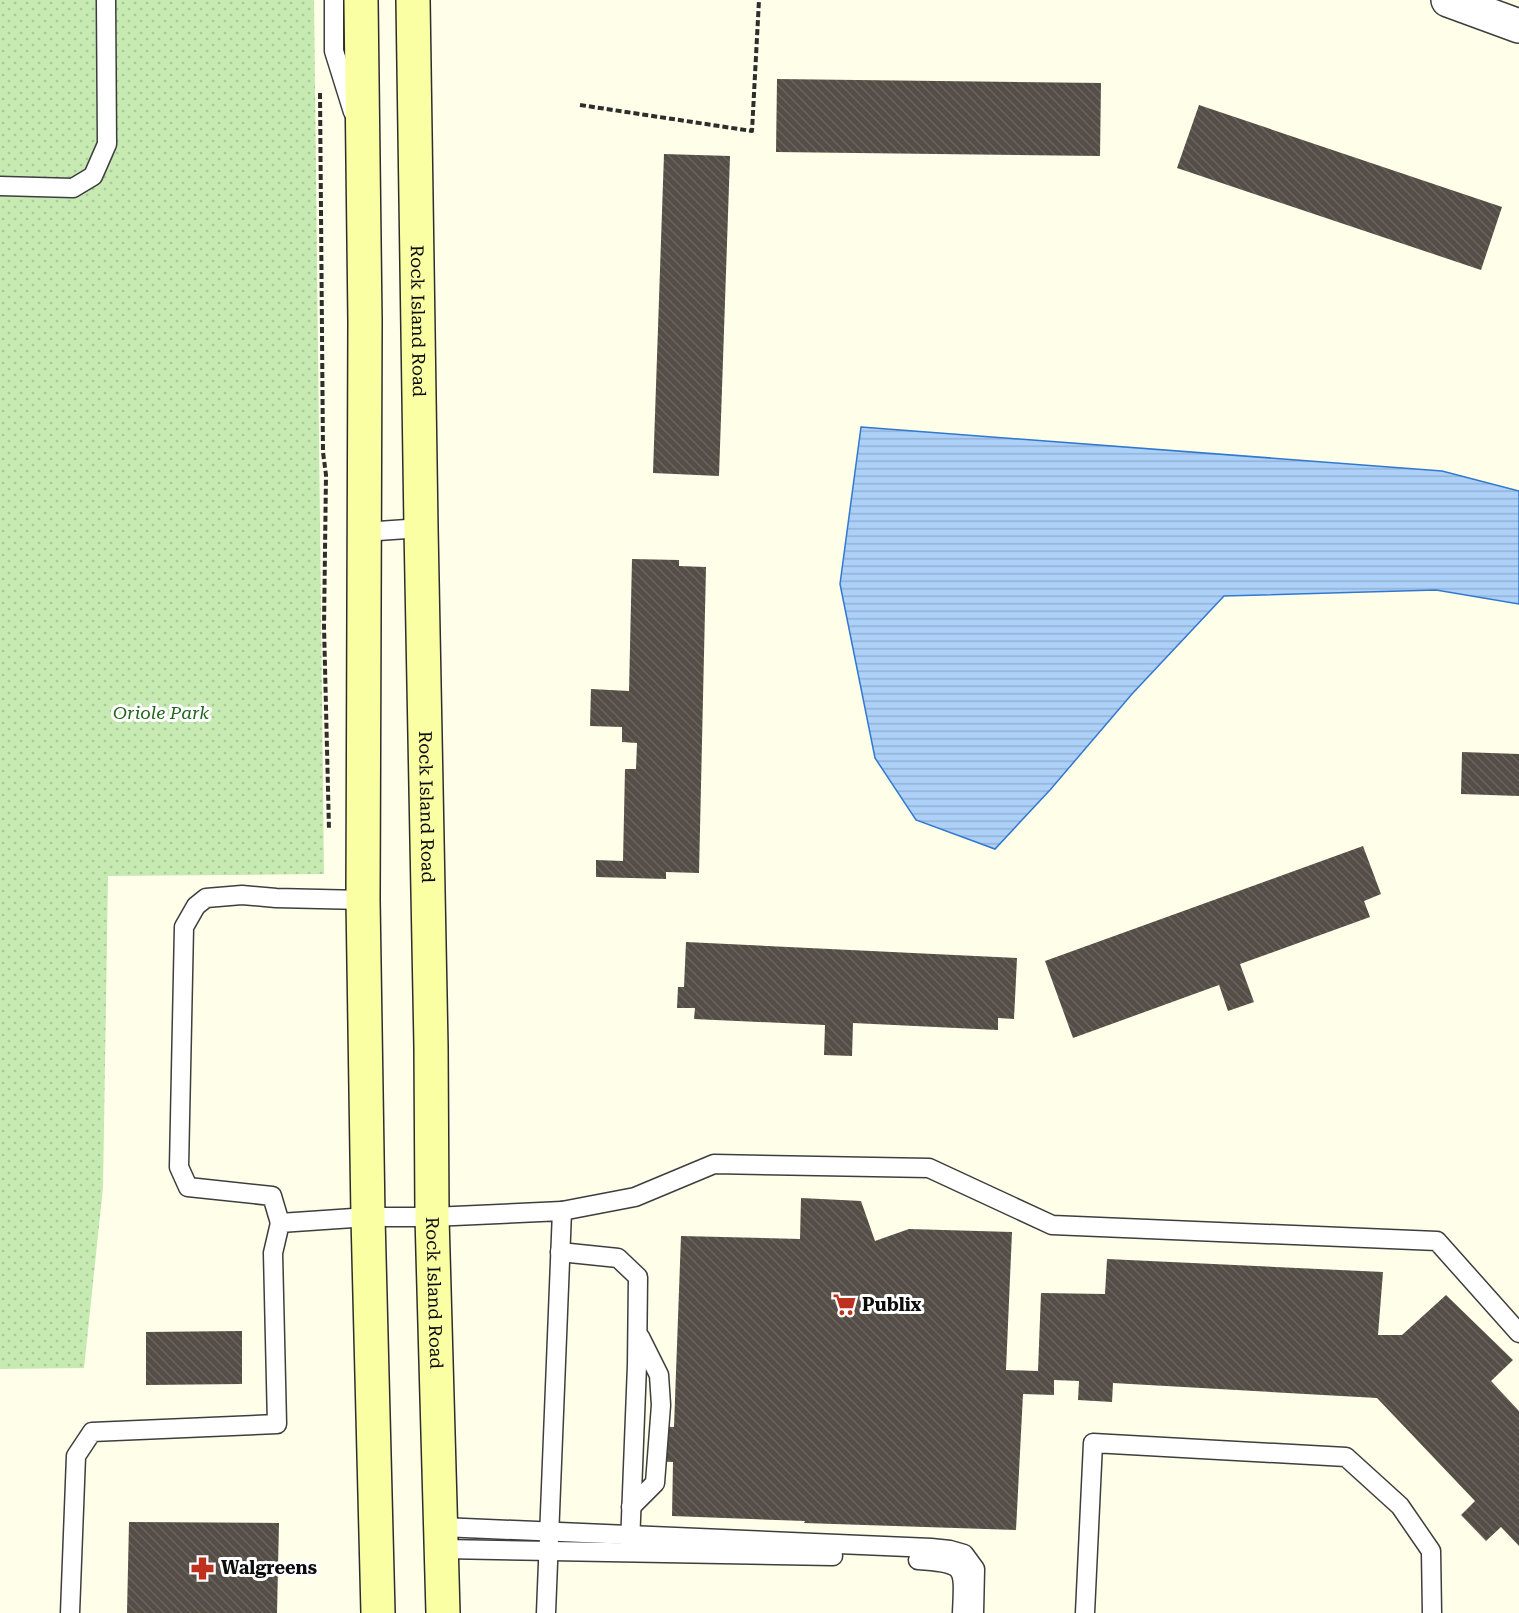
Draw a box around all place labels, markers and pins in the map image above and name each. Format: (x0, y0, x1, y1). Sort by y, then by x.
supermarket icon: Publix (831, 1292, 857, 1318)
place label: Publix (862, 1294, 922, 1315)
pharmacy icon: Walgreens (190, 1555, 216, 1581)
place label: Walgreens (221, 1557, 317, 1578)

